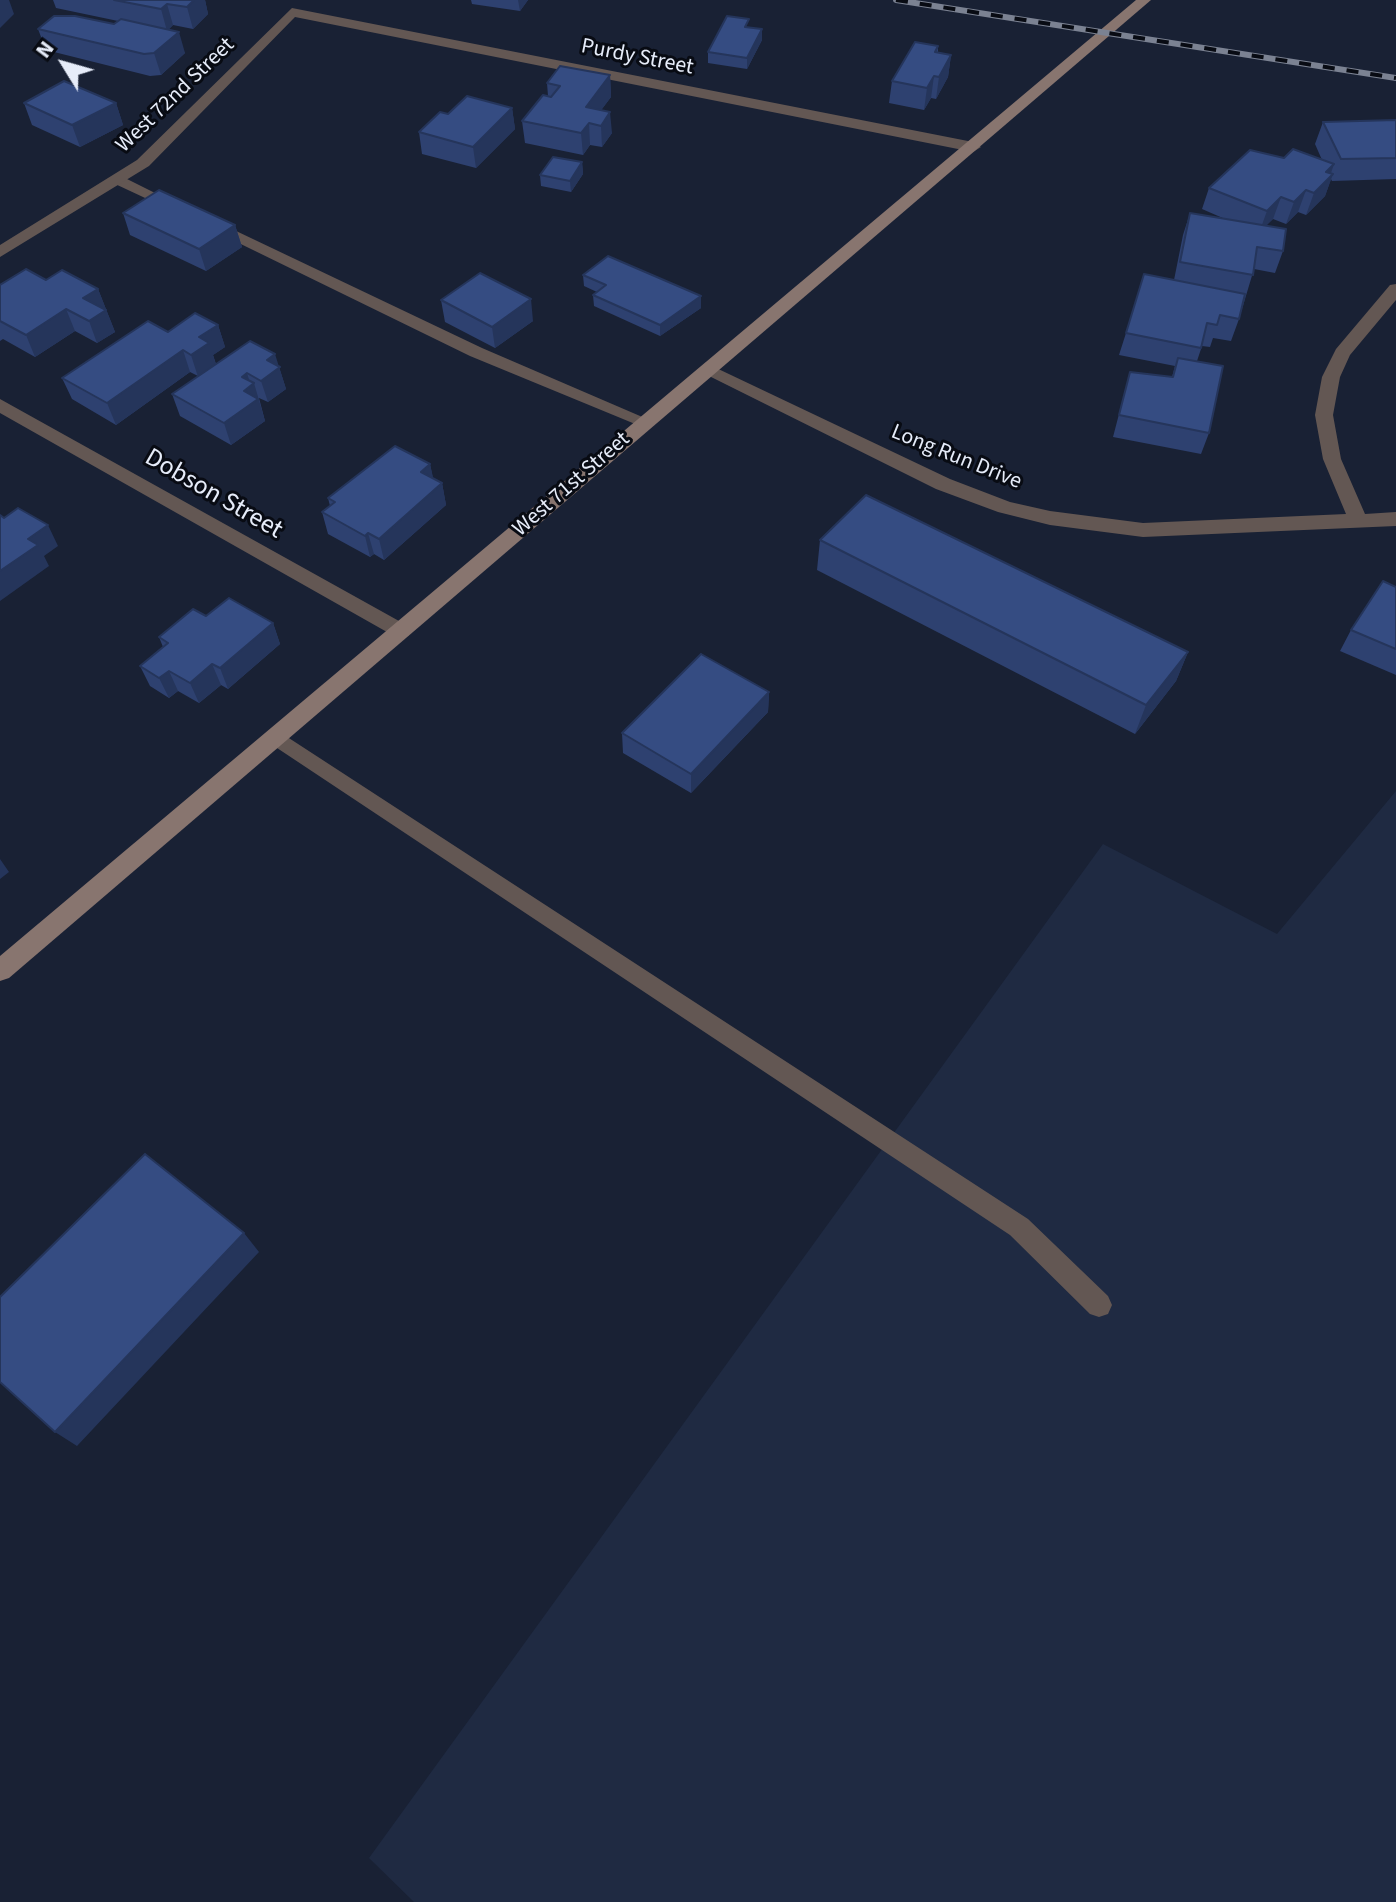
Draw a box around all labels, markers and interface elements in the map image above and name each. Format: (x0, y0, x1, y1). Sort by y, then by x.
north arrow (24, 24, 104, 104)
street label: West 72nd Street (111, 33, 241, 159)
text: N (28, 34, 62, 65)
street label: Purdy Street (579, 34, 695, 82)
street label: Long Run Drive (887, 420, 1025, 496)
street label: West 71st Street (508, 427, 636, 543)
street label: Dobson Street (139, 443, 287, 547)

